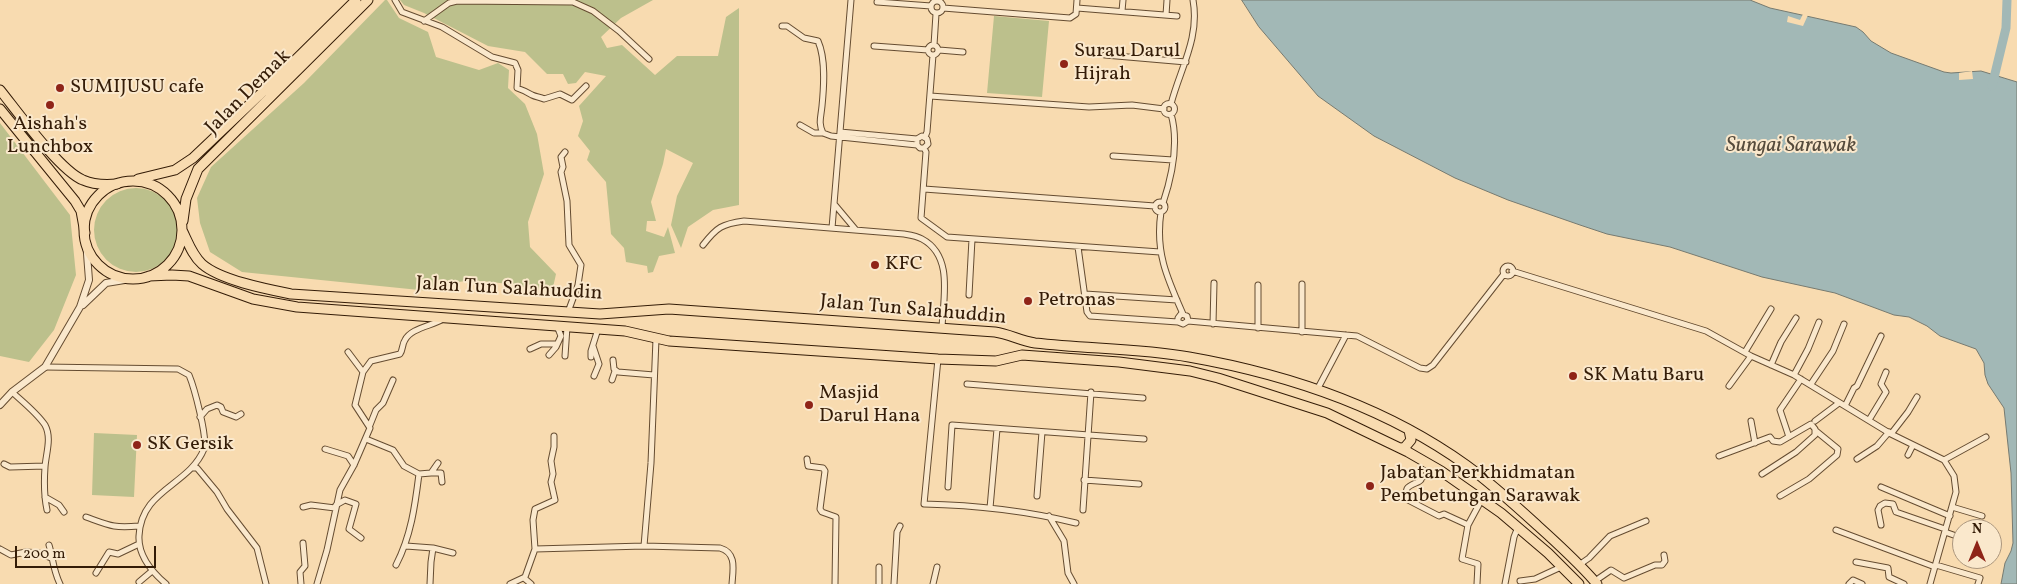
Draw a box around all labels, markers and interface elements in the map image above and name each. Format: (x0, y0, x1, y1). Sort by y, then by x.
place label: Surau Darul Hijrah (1074, 40, 1180, 87)
street label: Jalan Demak (201, 45, 297, 141)
marker: Surau Darul Hijrah (1058, 58, 1070, 70)
place label: SUMIJUSU cafe (70, 76, 204, 100)
marker: SUMIJUSU cafe (54, 82, 66, 94)
marker: Aishah's Lunchbox (44, 99, 56, 111)
place label: Aishah's Lunchbox (7, 113, 93, 160)
water label: Sungai Sarawak (1726, 134, 1856, 160)
place label: KFC (885, 253, 923, 277)
marker: KFC (869, 259, 881, 271)
street label: Jalan Tun Salahuddin (415, 273, 603, 307)
place label: Petronas (1038, 289, 1115, 313)
street label: Jalan Tun Salahuddin (819, 291, 1007, 331)
marker: Petronas (1022, 295, 1034, 307)
place label: SK Matu Baru (1583, 364, 1704, 388)
marker: SK Matu Baru (1567, 370, 1579, 382)
place label: Masjid Darul Hana (819, 382, 920, 429)
marker: Masjid Darul Hana (803, 399, 815, 411)
place label: SK Gersik (147, 433, 234, 457)
marker: SK Gersik (131, 439, 143, 451)
place label: Jabatan Perkhidmatan Pembetungan Sarawak (1380, 462, 1580, 509)
marker: Jabatan Perkhidmatan Pembetungan Sarawak (1364, 480, 1376, 492)
north arrow (1952, 519, 2002, 569)
text: N (1972, 520, 1982, 539)
scale bar (18, 536, 159, 568)
text: 200 m (23, 544, 66, 565)

